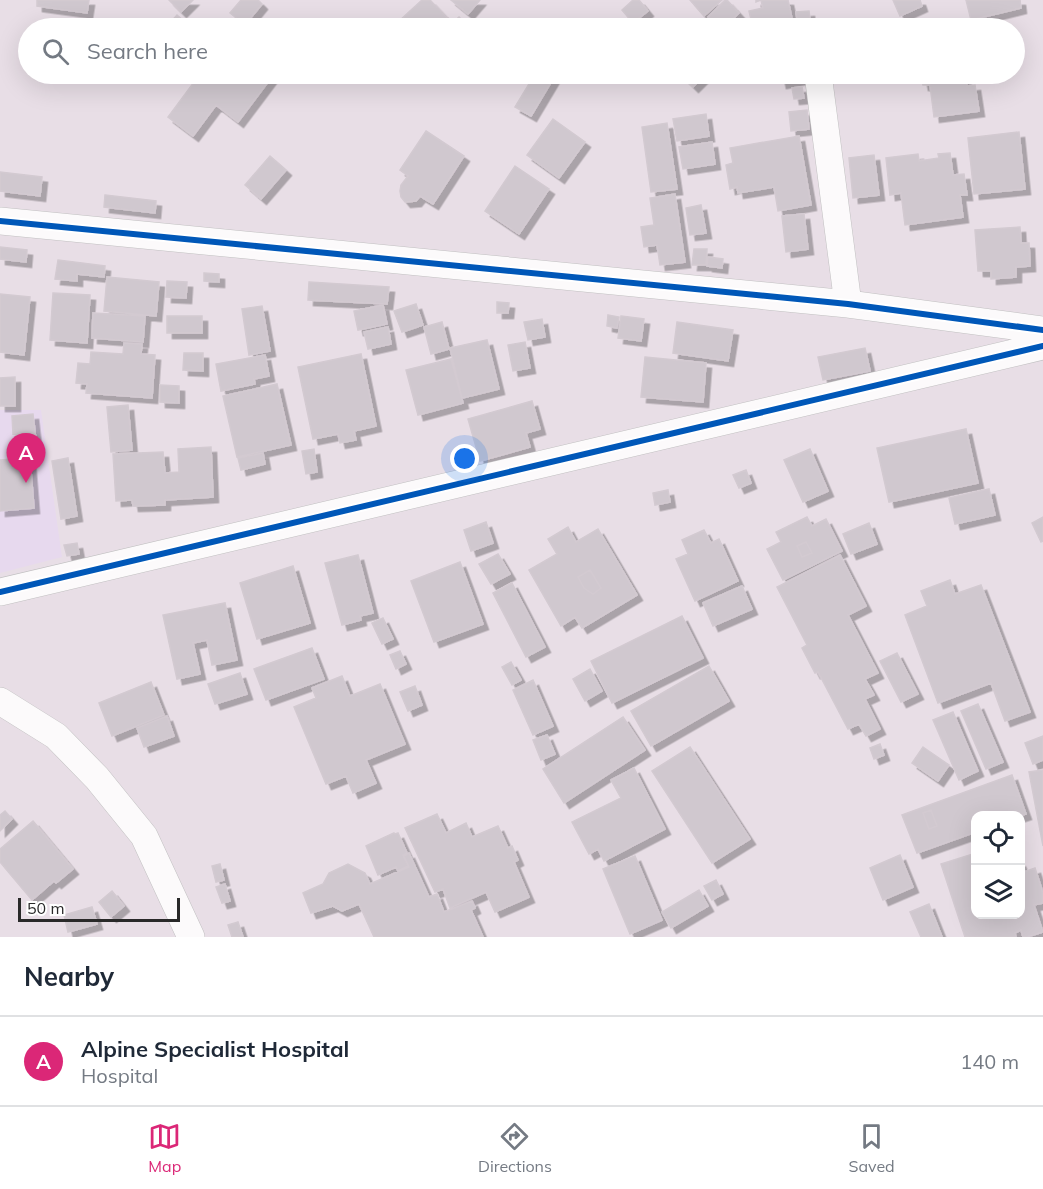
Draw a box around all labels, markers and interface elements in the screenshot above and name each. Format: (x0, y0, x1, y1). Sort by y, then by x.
search box (18, 18, 1025, 84)
icon: search (39, 35, 72, 68)
text: Search here (87, 37, 208, 65)
pin: A (6, 434, 46, 483)
your location (450, 444, 479, 473)
map controls (971, 811, 1025, 919)
button: locate (971, 811, 1025, 865)
button: layers (971, 865, 1025, 919)
scale bar (18, 895, 180, 922)
text: 50 m (27, 898, 64, 918)
text: Nearby (24, 960, 114, 993)
text: Alpine Specialist Hospital (81, 1035, 349, 1063)
text: A (36, 1049, 51, 1074)
text: 140 m (960, 1049, 1019, 1074)
text: Hospital (81, 1063, 158, 1088)
tab: Map (148, 1120, 181, 1176)
tab: Directions (478, 1120, 552, 1176)
tab: Saved (849, 1120, 895, 1176)

